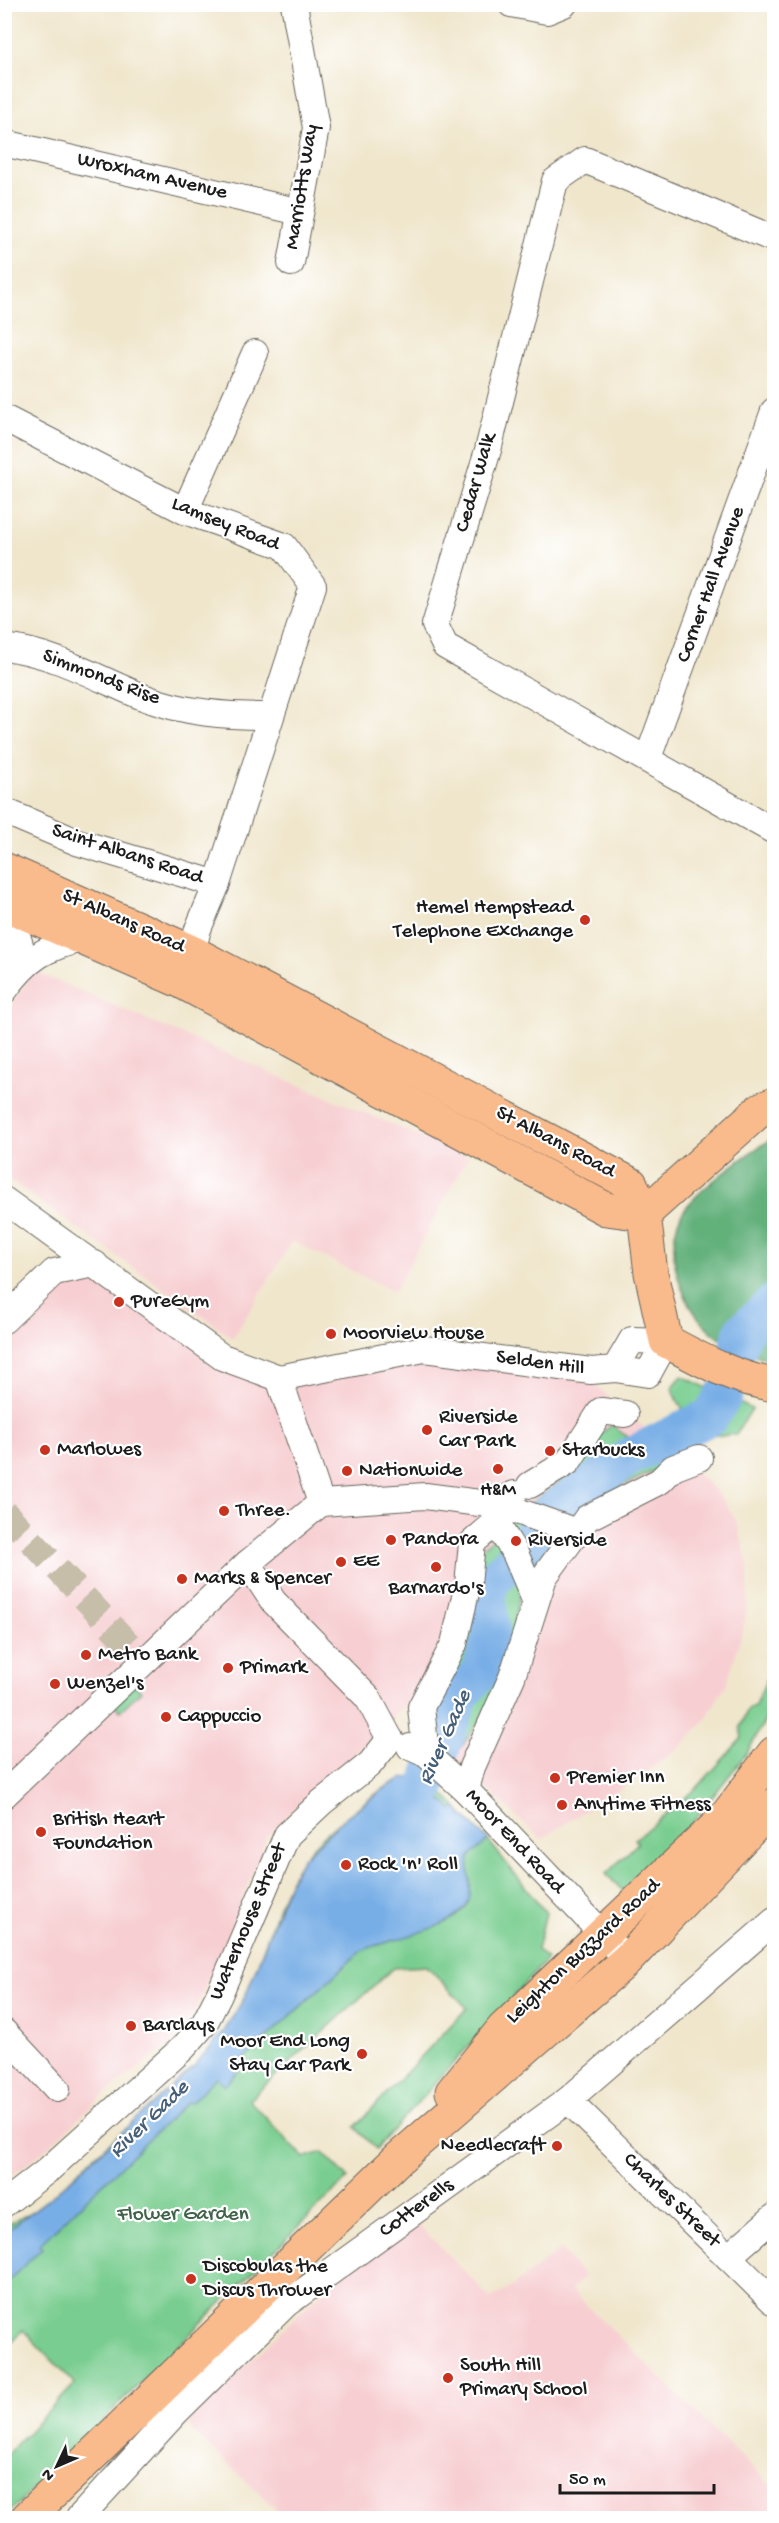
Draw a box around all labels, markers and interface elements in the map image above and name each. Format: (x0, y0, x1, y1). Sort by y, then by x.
street label: Marriotts Way (281, 123, 325, 251)
street label: Wroxham Avenue (75, 148, 231, 207)
street label: Cedar Walk (451, 428, 504, 536)
street label: Lamsey Road (167, 492, 284, 559)
street label: Corner Hall Avenue (672, 503, 752, 666)
street label: Simmonds Rise (39, 644, 165, 712)
street label: Saint Albans Road (48, 819, 208, 892)
street label: St Albans Road (58, 884, 190, 961)
place label: Hemel Hempstead Telephone Exchange (392, 896, 575, 945)
marker: Hemel Hempstead Telephone Exchange (578, 913, 592, 927)
street label: St Albans Road (491, 1101, 620, 1186)
place label: PureGym (130, 1290, 209, 1315)
marker: PureGym (112, 1295, 126, 1309)
place label: Moorview House (343, 1322, 485, 1347)
marker: Moorview House (324, 1327, 338, 1341)
street label: Selden Hill (494, 1345, 586, 1383)
place label: Riverside Car Park (439, 1406, 519, 1455)
marker: Riverside Car Park (420, 1423, 434, 1437)
place label: Marlowes (57, 1438, 142, 1463)
place label: Starbucks (562, 1439, 646, 1464)
marker: Marlowes (38, 1443, 52, 1457)
marker: Starbucks (543, 1444, 557, 1458)
place label: Nationwide (359, 1459, 464, 1484)
marker: H&M (491, 1462, 505, 1476)
marker: Nationwide (340, 1464, 354, 1478)
place label: H&M (480, 1479, 517, 1504)
place label: Three. (235, 1499, 291, 1524)
marker: Three. (217, 1504, 231, 1518)
place label: Pandora (402, 1528, 480, 1553)
place label: Riverside (528, 1529, 608, 1554)
marker: Pandora (384, 1533, 398, 1547)
marker: Riverside (509, 1534, 523, 1548)
place label: EE (353, 1550, 380, 1575)
marker: EE (334, 1555, 348, 1569)
marker: Barnardo's (429, 1560, 443, 1574)
place label: Marks & Spencer (194, 1567, 332, 1592)
marker: Marks & Spencer (175, 1572, 189, 1586)
place label: Barnardo's (387, 1577, 485, 1602)
place label: Metro Bank (98, 1643, 200, 1668)
marker: Metro Bank (79, 1648, 93, 1662)
place label: Primark (239, 1656, 310, 1681)
marker: Primark (221, 1661, 235, 1675)
place label: Wenzel's (67, 1672, 145, 1697)
marker: Wenzel's (48, 1677, 62, 1691)
water label: River Gade (414, 1685, 479, 1789)
place label: Cappuccio (178, 1705, 261, 1730)
marker: Cappuccio (159, 1710, 173, 1724)
place label: Premier Inn (566, 1766, 665, 1791)
marker: Premier Inn (548, 1771, 562, 1785)
street label: Moor End Road (459, 1784, 570, 1901)
place label: Anytime Fitness (574, 1793, 712, 1818)
marker: Anytime Fitness (555, 1798, 569, 1812)
place label: British Heart Foundation (52, 1808, 166, 1857)
marker: British Heart Foundation (34, 1825, 48, 1839)
street label: Waterhouse Street (205, 1838, 294, 2004)
place label: Rock 'n' Roll (358, 1853, 458, 1878)
marker: Rock 'n' Roll (339, 1858, 353, 1872)
street label: Leighton Buzzard Road (502, 1873, 668, 2030)
place label: Barclays (142, 2014, 216, 2039)
marker: Barclays (124, 2019, 138, 2033)
place label: Moor End Long Stay Car Park (220, 2030, 353, 2079)
marker: Moor End Long Stay Car Park (355, 2047, 369, 2061)
water label: River Gade (105, 2075, 196, 2164)
place label: Needlecraft (441, 2134, 547, 2159)
marker: Needlecraft (550, 2139, 564, 2153)
street label: Charles Street (617, 2148, 727, 2255)
street label: Cotterells (375, 2173, 460, 2244)
park label: Flower Garden (116, 2203, 249, 2228)
place label: Discobulas the Discus Thrower (201, 2255, 332, 2304)
marker: Discobulas the Discus Thrower (184, 2272, 198, 2286)
place label: South Hill Primary School (459, 2354, 587, 2403)
marker: South Hill Primary School (441, 2371, 455, 2385)
north arrow (27, 2436, 87, 2496)
scale bar (560, 2457, 714, 2495)
text: N (38, 2463, 59, 2484)
text: 50 m (569, 2470, 606, 2491)

